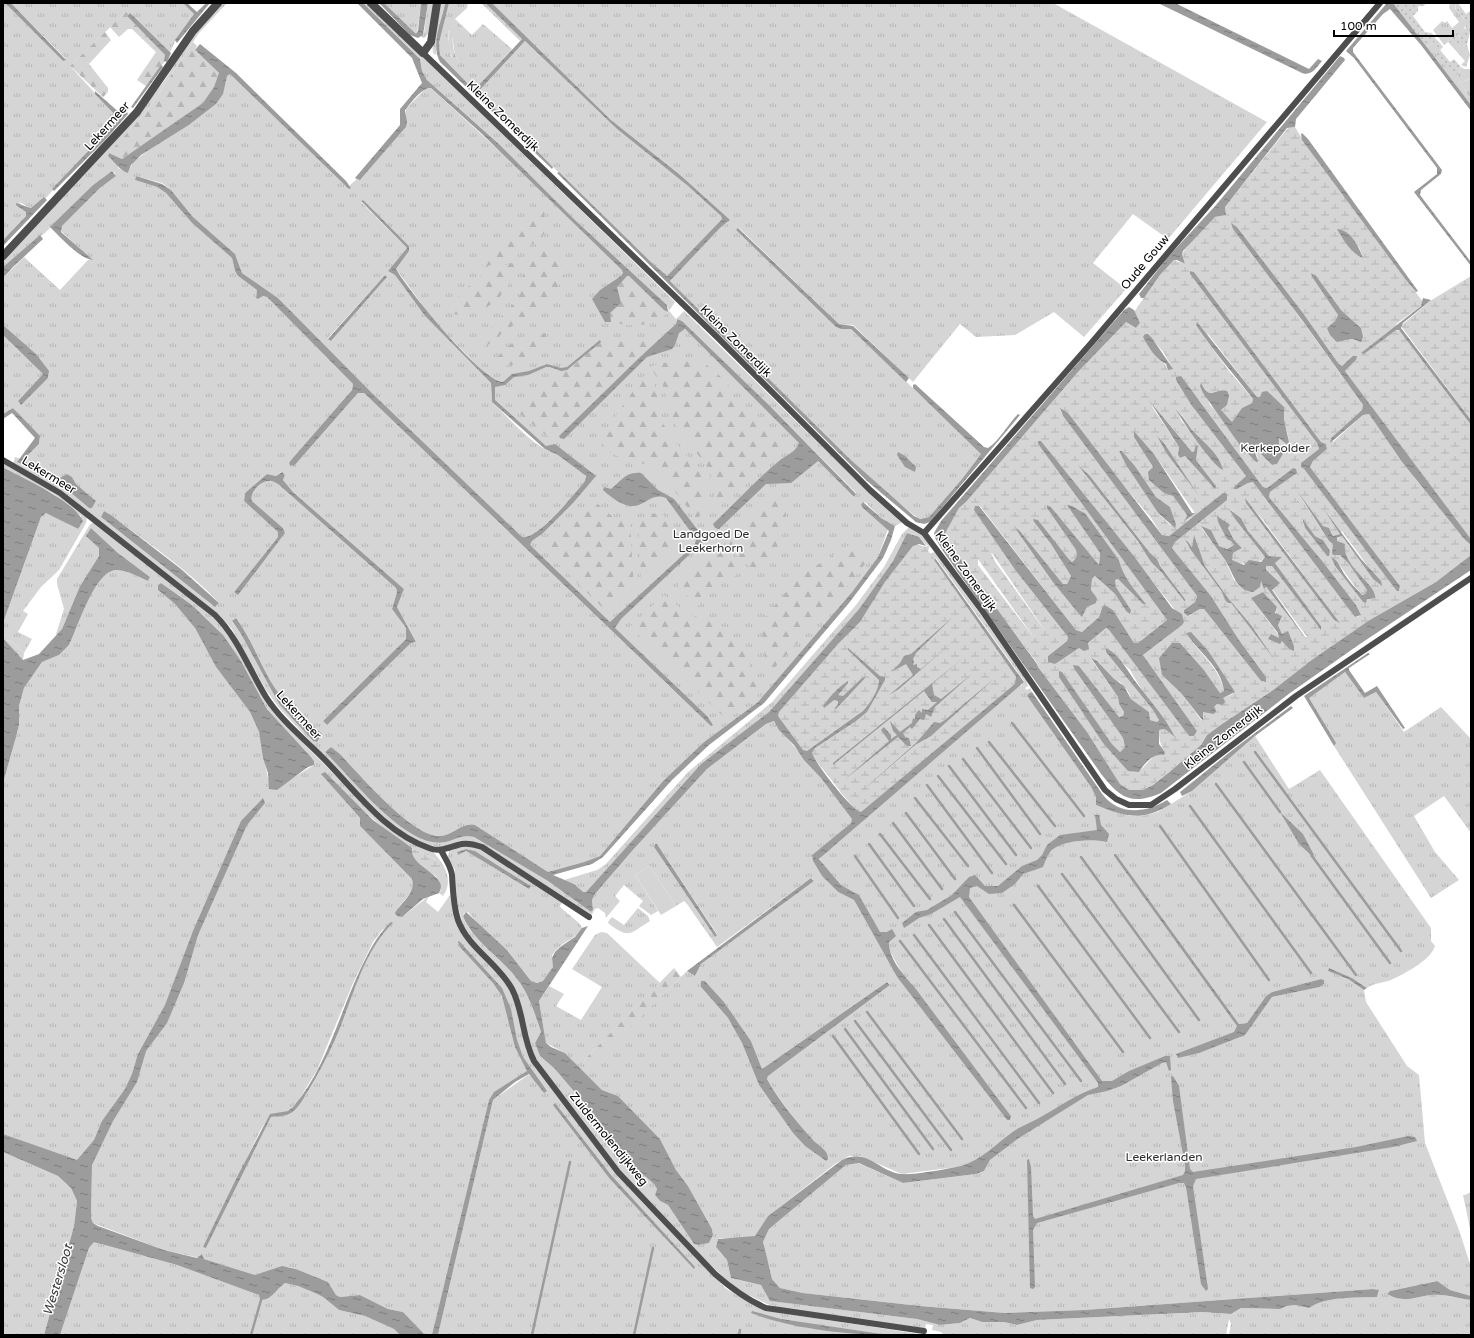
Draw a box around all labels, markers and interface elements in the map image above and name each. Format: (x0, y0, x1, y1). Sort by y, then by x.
scale bar (1334, 12, 1453, 38)
text: 100 m (1340, 19, 1377, 33)
street label: Kleine Zomerdijk (464, 78, 542, 154)
street label: Lekermeer (81, 98, 133, 153)
street label: Oude Gouw (1118, 231, 1172, 292)
street label: Kleine Zomerdijk (697, 302, 775, 380)
park label: Kerkepolder (1240, 441, 1310, 455)
street label: Lekermeer (19, 453, 79, 497)
park label: Landgoed De Leekerhorn (673, 527, 749, 555)
street label: Kleine Zomerdijk (932, 528, 1000, 614)
street label: Lekermeer (273, 688, 325, 743)
street label: Kleine Zomerdijk (1181, 702, 1265, 772)
street label: Zuidermolendijkweg (567, 1089, 651, 1189)
park label: Leekerlanden (1125, 1150, 1203, 1164)
water label: Westersloot (40, 1241, 77, 1317)

